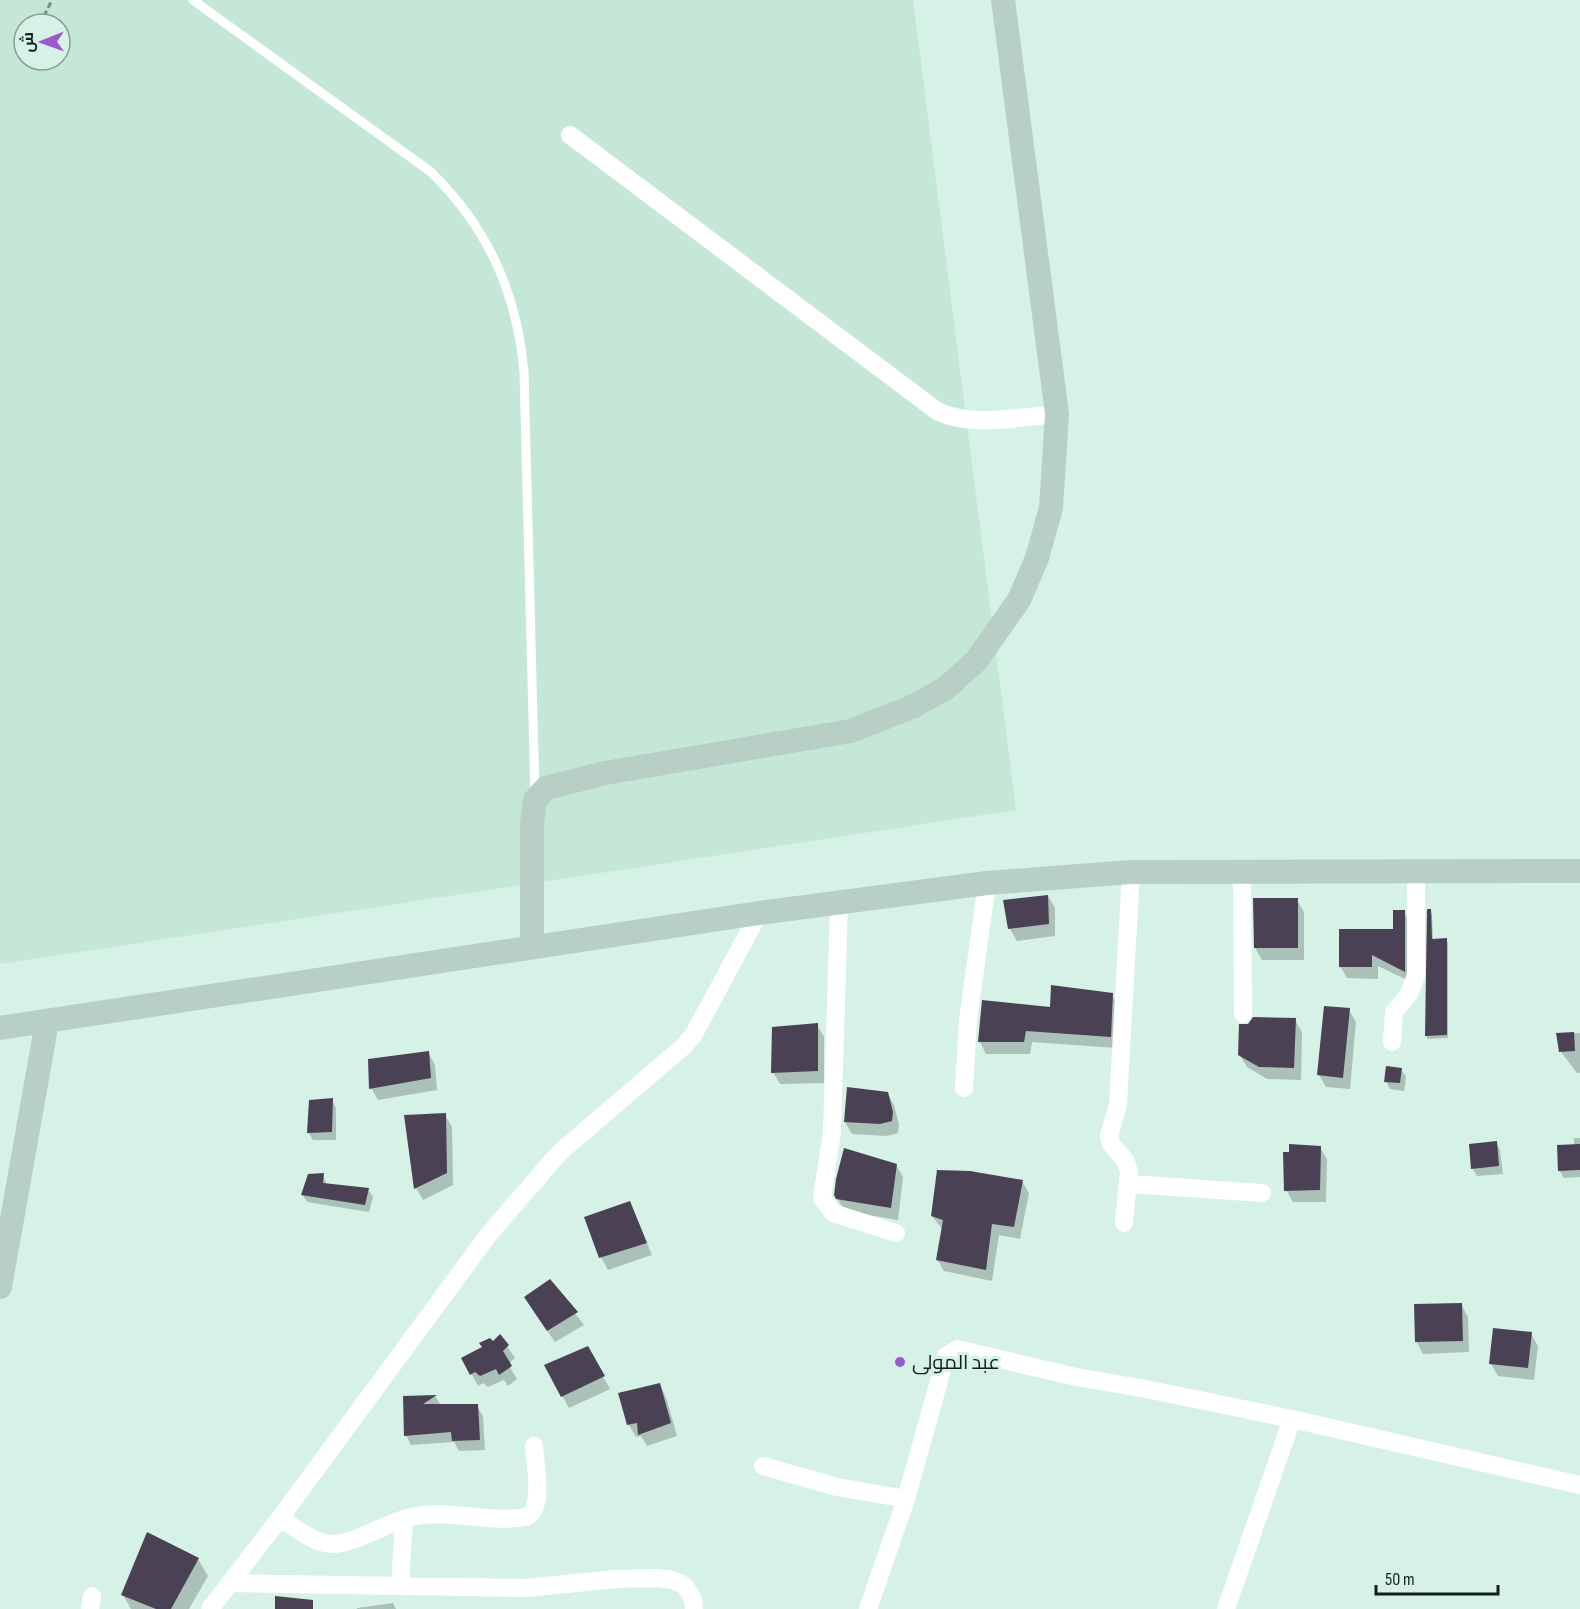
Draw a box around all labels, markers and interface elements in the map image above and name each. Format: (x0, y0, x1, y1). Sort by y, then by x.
north arrow (12, 12, 72, 72)
text: ش (19, 32, 38, 53)
place label: عبد المولى (912, 1351, 1000, 1375)
marker: عبد المولى (893, 1355, 907, 1369)
scale bar (1376, 1558, 1498, 1596)
text: 50 m (1385, 1569, 1415, 1590)

